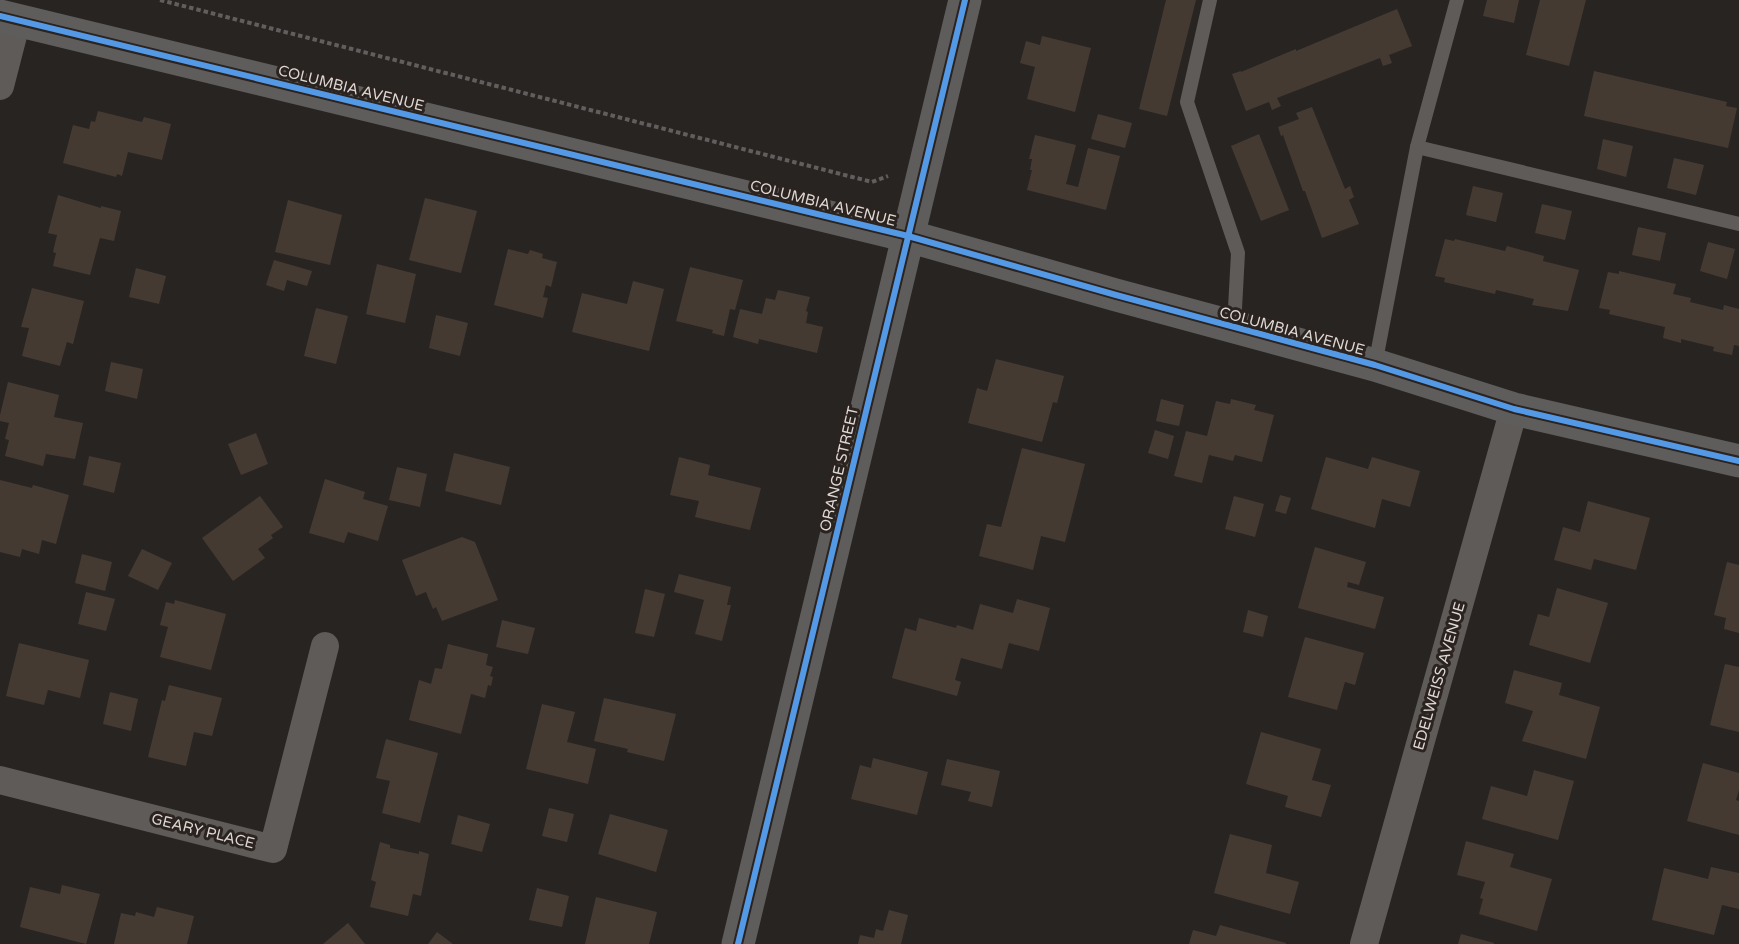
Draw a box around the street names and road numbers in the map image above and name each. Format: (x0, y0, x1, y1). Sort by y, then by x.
street label: COLUMBIA AVENUE (276, 61, 426, 115)
street label: COLUMBIA AVENUE (748, 176, 898, 230)
street label: COLUMBIA AVENUE (1217, 303, 1367, 359)
street label: ORANGE STREET (816, 405, 862, 533)
street label: EDELWEISS AVENUE (1409, 600, 1469, 752)
street label: GEARY PLACE (150, 809, 256, 853)

